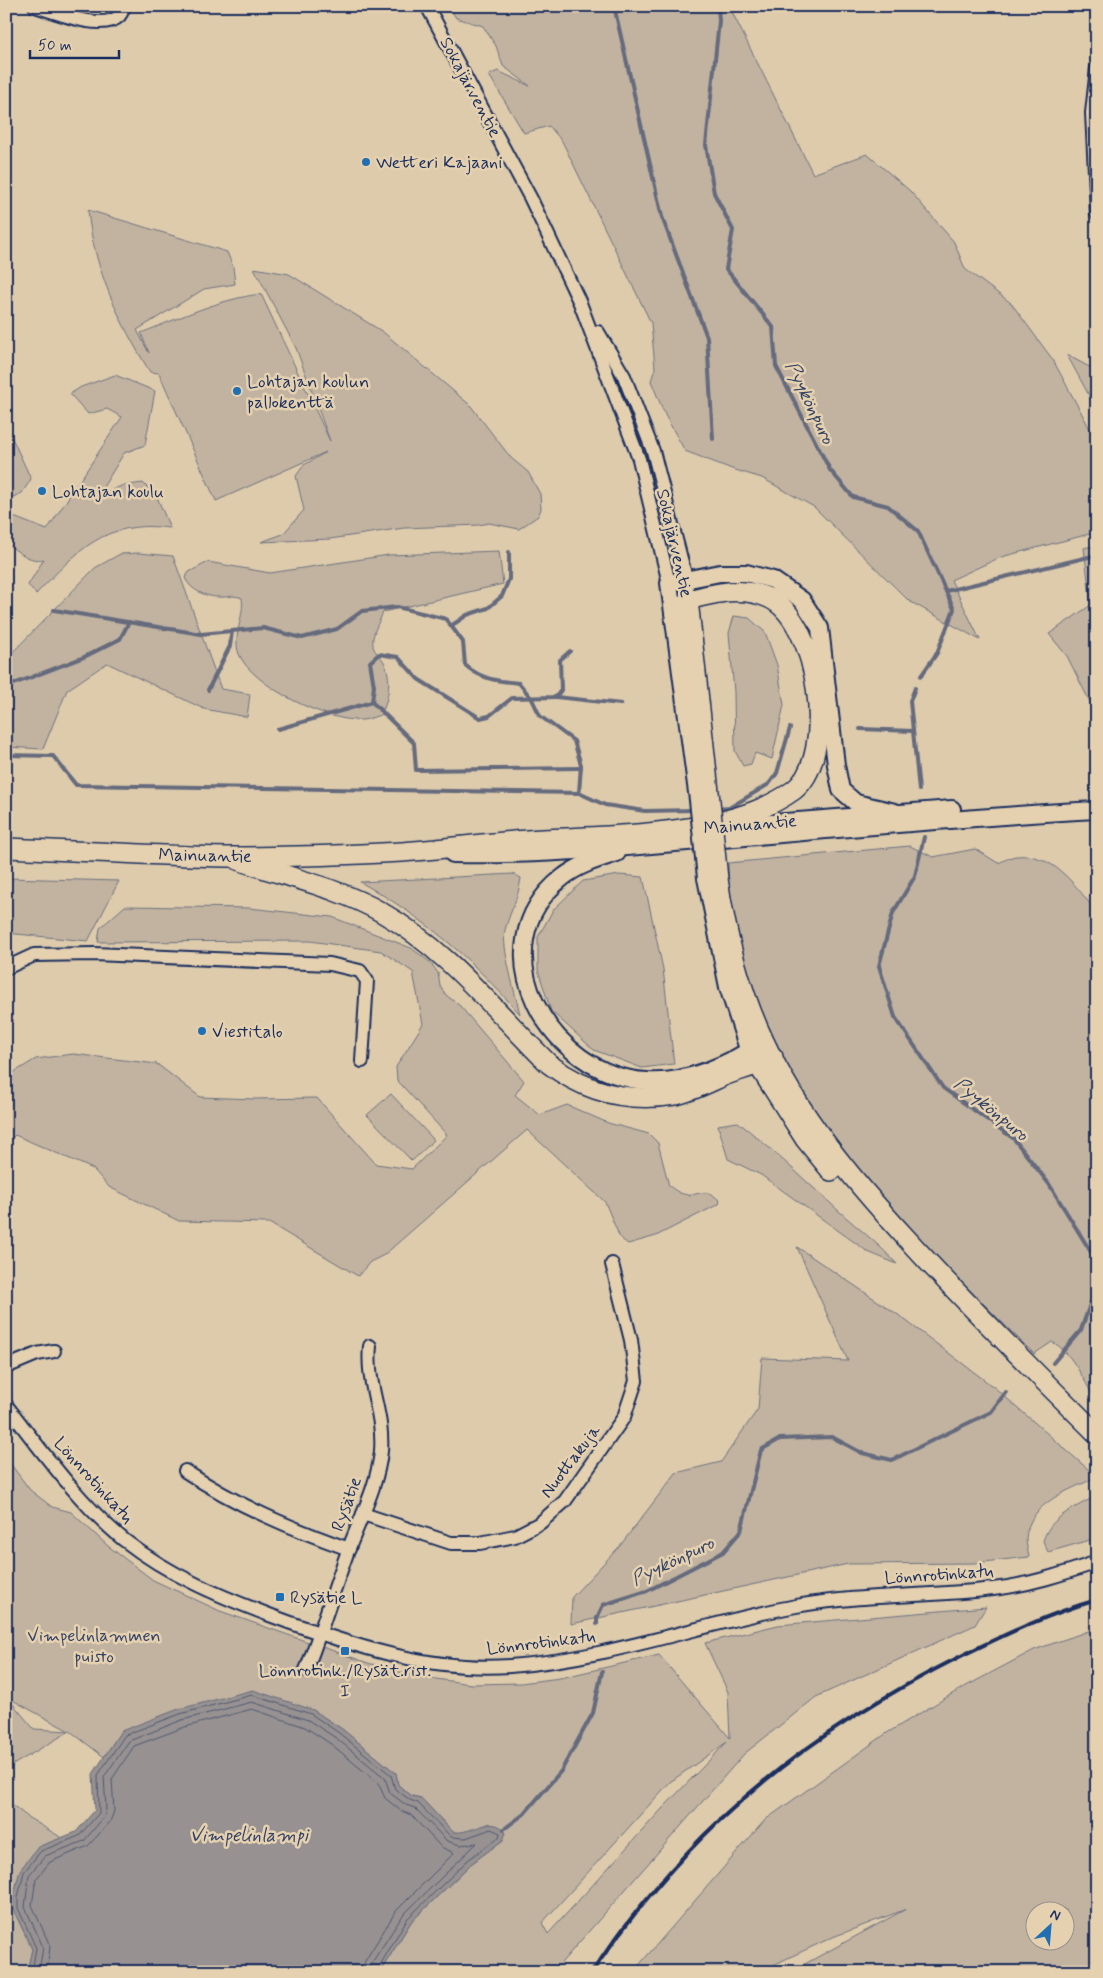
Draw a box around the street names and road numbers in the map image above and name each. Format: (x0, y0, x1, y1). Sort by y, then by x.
street label: Sokajärventie (434, 33, 507, 142)
street label: Sokajärventie (650, 487, 698, 600)
street label: Mainuantie (703, 809, 798, 841)
street label: Mainuantie (158, 843, 252, 869)
street label: Nuottakuja (535, 1420, 606, 1503)
street label: Lönnrotinkatu (48, 1432, 139, 1529)
street label: Rysätie (326, 1474, 368, 1535)
street label: Lönnrotinkatu (884, 1559, 994, 1591)
street label: Lönnrotinkatu (486, 1624, 597, 1662)

